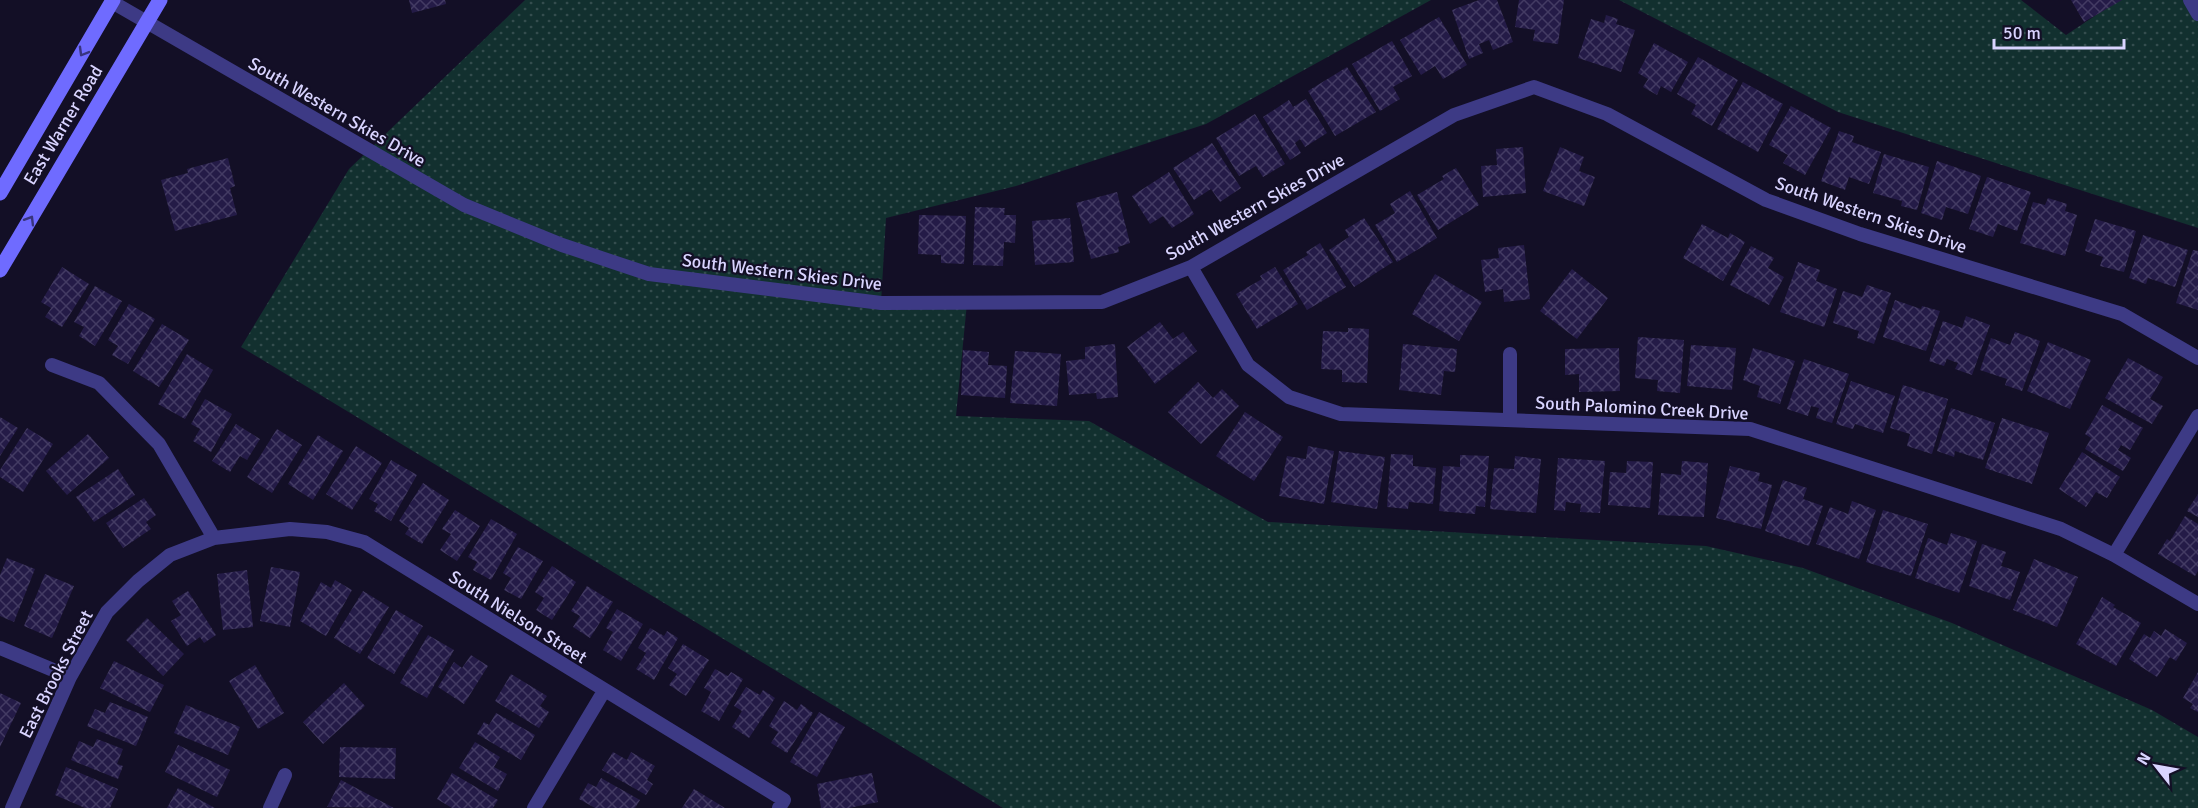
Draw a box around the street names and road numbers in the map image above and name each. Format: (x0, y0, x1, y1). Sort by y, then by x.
street label: South Western Skies Drive (244, 52, 430, 172)
street label: East Warner Road (19, 61, 107, 189)
street label: South Western Skies Drive (1162, 149, 1348, 265)
street label: South Western Skies Drive (1772, 172, 1970, 258)
street label: South Western Skies Drive (681, 249, 883, 295)
street label: South Palomino Creek Drive (1535, 391, 1749, 425)
street label: South Nielson Street (445, 566, 591, 668)
street label: East Brooks Street (14, 606, 98, 742)

